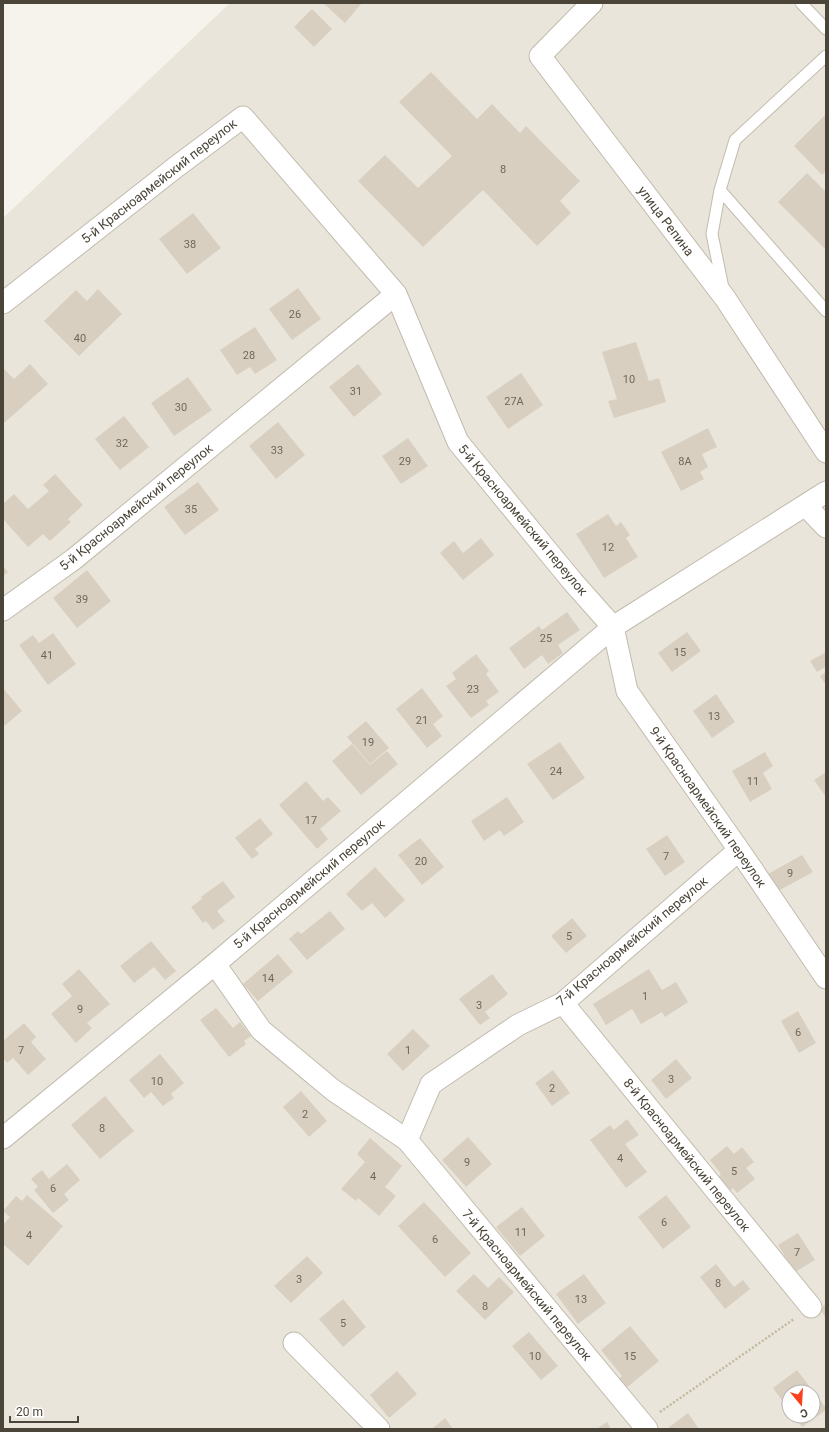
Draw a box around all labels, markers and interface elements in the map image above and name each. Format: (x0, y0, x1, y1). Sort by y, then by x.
street label: 5-й Красноармейский переулок (78, 116, 240, 246)
house number: 8 (500, 163, 506, 176)
street label: улица Репина (635, 183, 697, 259)
house number: 38 (184, 238, 196, 251)
house number: 26 (289, 308, 301, 321)
house number: 40 (74, 332, 86, 345)
house number: 28 (243, 349, 255, 362)
house number: 10 (623, 373, 635, 386)
house number: 31 (350, 385, 362, 398)
house number: 27А (504, 395, 525, 408)
house number: 30 (175, 401, 187, 414)
house number: 32 (116, 437, 128, 450)
street label: 5-й Красноармейский переулок (56, 441, 216, 573)
street label: 5-й Красноармейский переулок (455, 441, 591, 599)
house number: 33 (271, 444, 283, 457)
house number: 29 (399, 455, 411, 468)
house number: 8А (678, 455, 693, 468)
house number: 35 (185, 503, 197, 516)
house number: 12 (602, 541, 614, 554)
house number: 39 (76, 593, 88, 606)
house number: 25 (540, 632, 552, 645)
house number: 15 (674, 646, 686, 659)
house number: 41 (41, 649, 53, 662)
house number: 23 (467, 683, 479, 696)
house number: 13 (708, 710, 720, 723)
house number: 21 (416, 714, 428, 727)
street label: 9-й Красноармейский переулок (647, 724, 769, 890)
house number: 19 (362, 736, 374, 749)
house number: 24 (550, 765, 562, 778)
house number: 11 (747, 775, 759, 788)
house number: 17 (305, 814, 317, 827)
street label: 5-й Красноармейский переулок (230, 816, 388, 952)
house number: 7 (663, 850, 669, 863)
house number: 20 (415, 855, 427, 868)
house number: 9 (787, 867, 793, 880)
street label: 7-й Красноармейский переулок (553, 873, 711, 1009)
house number: 5 (566, 930, 572, 943)
house number: 14 (262, 972, 274, 985)
house number: 1 (642, 990, 648, 1003)
house number: 3 (476, 999, 482, 1012)
house number: 9 (77, 1003, 83, 1016)
house number: 6 (795, 1026, 801, 1039)
house number: 7 (18, 1044, 24, 1057)
house number: 1 (405, 1044, 411, 1057)
house number: 3 (668, 1073, 674, 1086)
house number: 10 (151, 1075, 163, 1088)
street label: 8-й Красноармейский переулок (621, 1075, 753, 1235)
house number: 2 (549, 1082, 555, 1095)
house number: 2 (302, 1108, 308, 1121)
house number: 8 (99, 1122, 105, 1135)
house number: 4 (617, 1152, 623, 1165)
house number: 9 (464, 1156, 470, 1169)
house number: 5 (731, 1165, 737, 1178)
house number: 4 (370, 1170, 376, 1183)
house number: 6 (50, 1182, 56, 1195)
street label: 7-й Красноармейский переулок (459, 1206, 595, 1364)
house number: 6 (661, 1216, 667, 1229)
house number: 11 (515, 1226, 527, 1239)
house number: 4 (26, 1229, 32, 1242)
house number: 6 (432, 1233, 438, 1246)
house number: 7 (794, 1246, 800, 1259)
house number: 3 (296, 1273, 302, 1286)
house number: 8 (715, 1277, 721, 1290)
house number: 13 (575, 1293, 587, 1306)
house number: 8 (482, 1300, 488, 1313)
house number: 5 (340, 1317, 346, 1330)
house number: 10 (529, 1350, 541, 1363)
house number: 15 (624, 1350, 636, 1363)
north arrow (781, 1384, 821, 1424)
scale bar (10, 1398, 78, 1424)
text: 20 m (16, 1405, 43, 1419)
text: С (799, 1406, 809, 1420)

